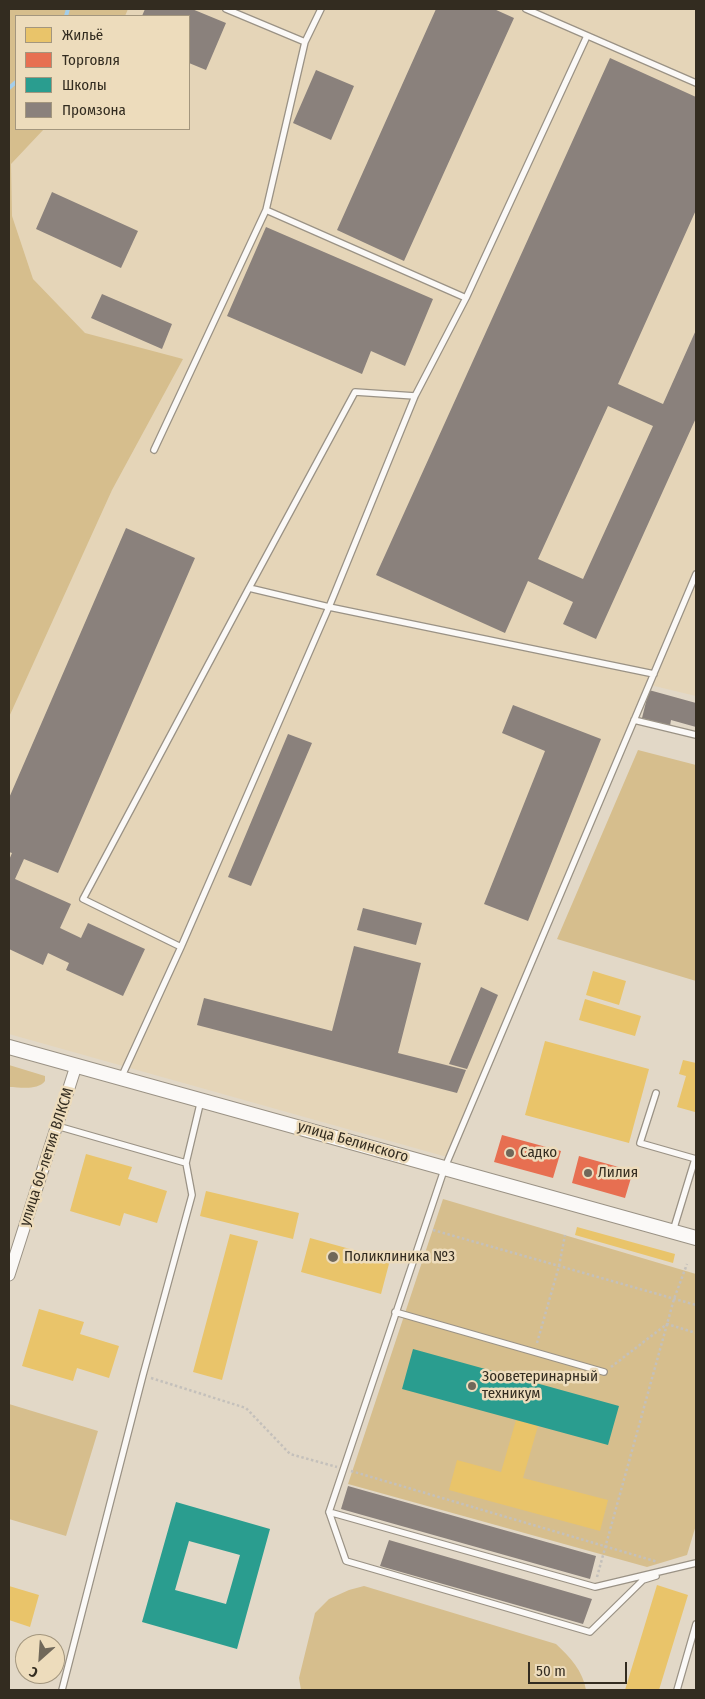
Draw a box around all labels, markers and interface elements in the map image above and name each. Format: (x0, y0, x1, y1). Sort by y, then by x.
legend (15, 15, 190, 130)
text: Жильё (62, 26, 103, 44)
text: Торговля (62, 51, 120, 69)
text: Школы (62, 76, 107, 94)
text: Промзона (62, 101, 126, 119)
street label: улица 60-летия ВЛКСМ (16, 1085, 78, 1229)
street label: улица Белинского (295, 1118, 411, 1166)
place label: Садко (520, 1144, 557, 1162)
marker: Садко (504, 1147, 516, 1159)
place label: Лилия (598, 1164, 638, 1182)
marker: Лилия (582, 1167, 594, 1179)
place label: Поликлиника №3 (344, 1248, 455, 1266)
marker: Поликлиника №3 (326, 1250, 340, 1264)
place label: Зооветеринарный техникум (482, 1368, 598, 1403)
marker: Зооветеринарный техникум (466, 1380, 478, 1392)
north arrow (15, 1634, 65, 1684)
scale bar (530, 1652, 629, 1684)
text: 50 m (536, 1662, 566, 1680)
text: С (27, 1663, 41, 1681)

